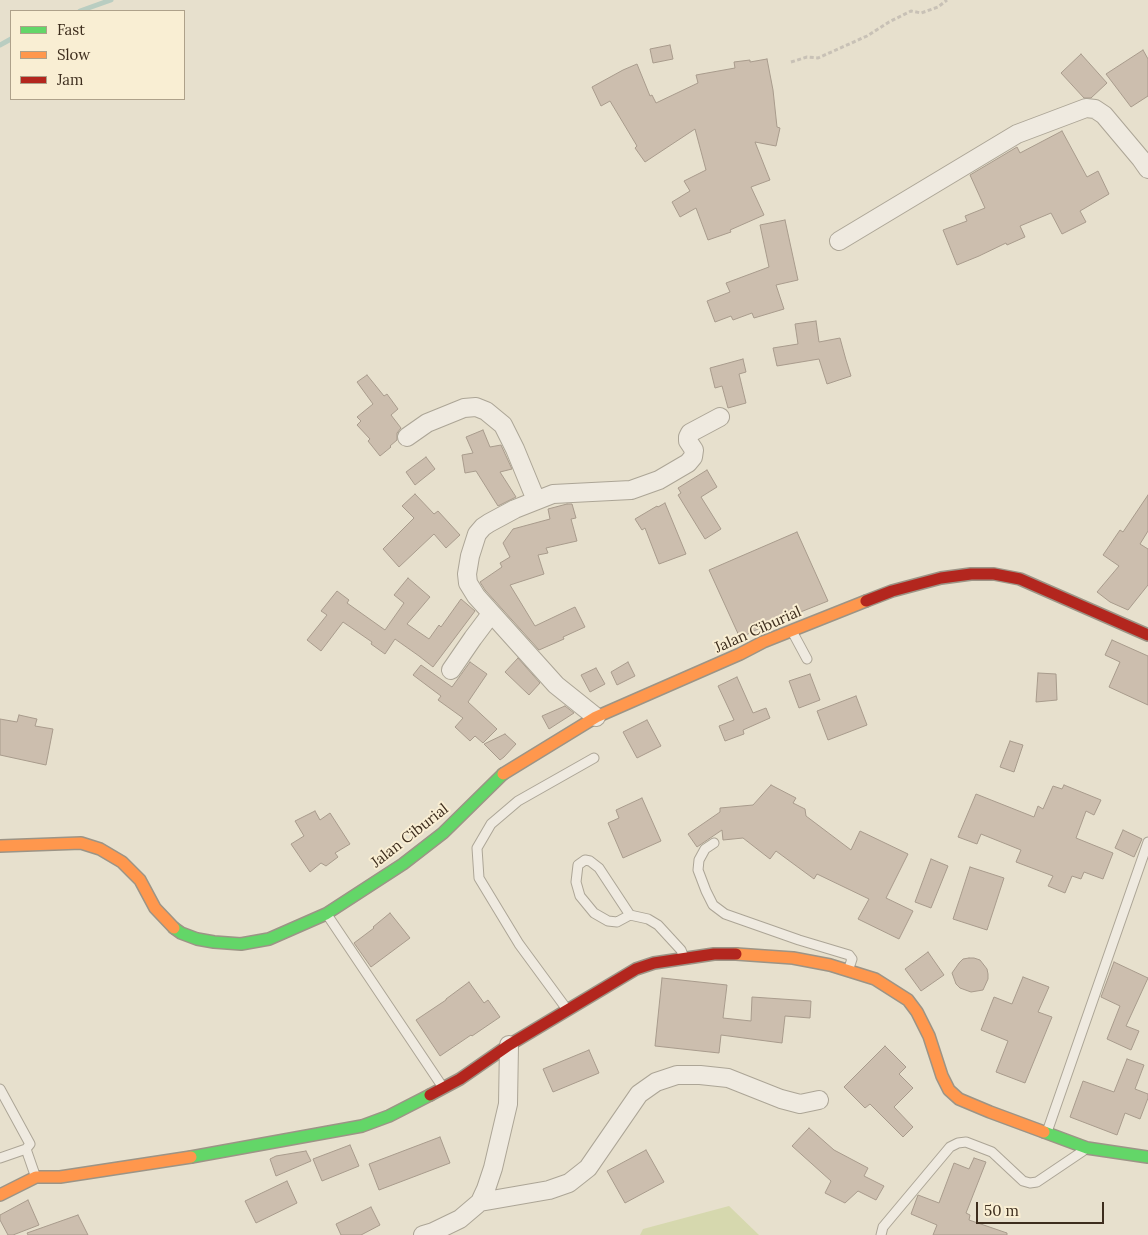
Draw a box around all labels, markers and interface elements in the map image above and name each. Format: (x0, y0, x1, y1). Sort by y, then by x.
legend (10, 10, 185, 100)
text: Fast (57, 20, 85, 39)
text: Slow (57, 45, 90, 64)
text: Jam (57, 70, 84, 89)
street label: Jalan Ciburial (712, 603, 804, 657)
street label: Jalan Ciburial (368, 800, 452, 872)
scale bar (978, 1192, 1106, 1224)
text: 50 m (984, 1201, 1019, 1220)

